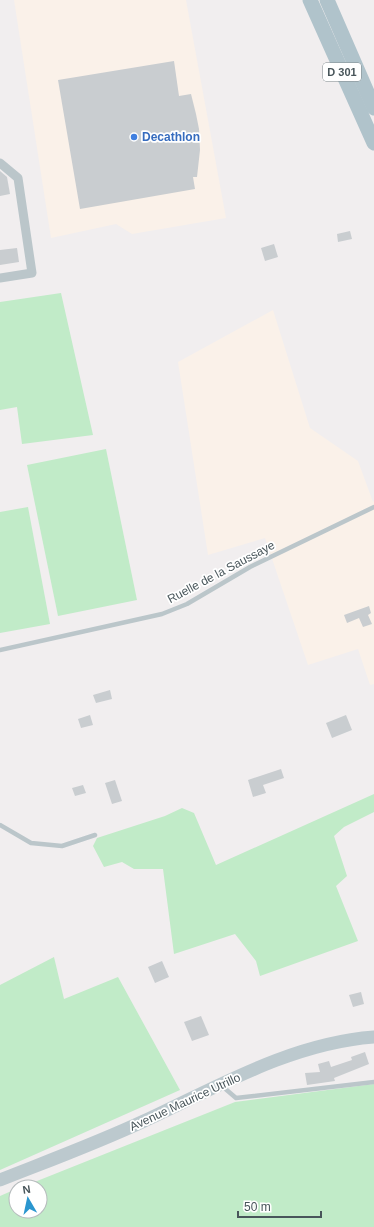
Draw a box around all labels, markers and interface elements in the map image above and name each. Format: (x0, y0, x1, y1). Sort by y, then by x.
road number: D 301 (323, 63, 361, 81)
place label: Decathlon (142, 130, 200, 144)
marker: Decathlon (129, 132, 139, 142)
street label: Ruelle de la Saussaye (165, 538, 277, 606)
street label: Avenue Maurice Utrillo (127, 1070, 243, 1134)
north arrow (8, 1179, 48, 1219)
text: N (22, 1183, 31, 1196)
scale bar (238, 1193, 321, 1219)
text: 50 m (244, 1200, 271, 1214)

